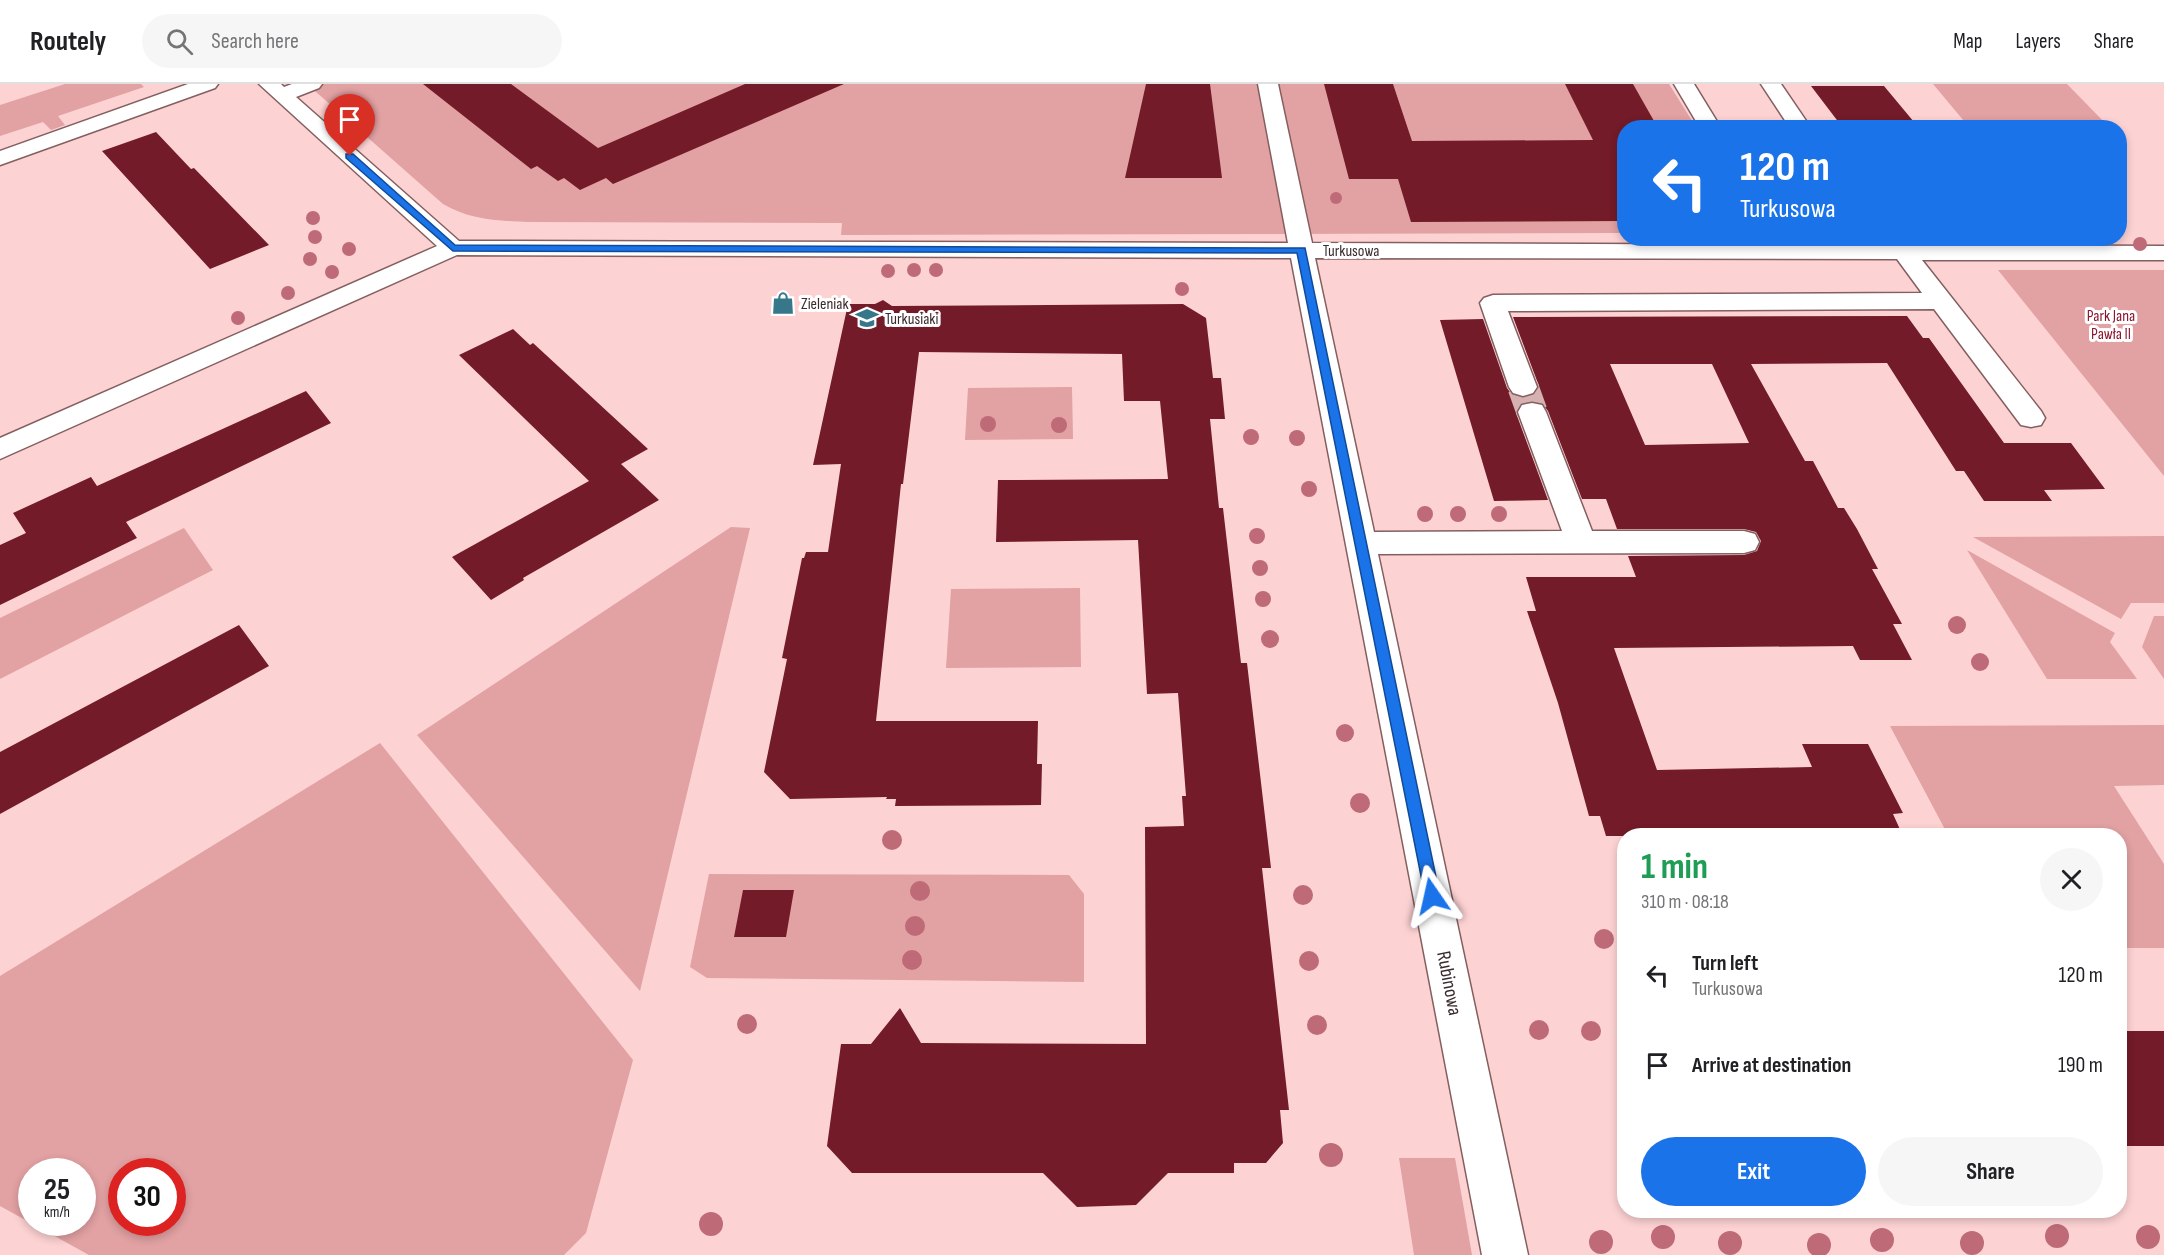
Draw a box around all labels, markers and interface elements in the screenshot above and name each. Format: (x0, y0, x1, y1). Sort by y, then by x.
search box (142, 14, 562, 68)
text: Routely (30, 25, 106, 58)
icon: search (163, 25, 196, 58)
text: Search here (211, 28, 299, 55)
text: Map (1953, 29, 1982, 54)
text: Layers (2015, 29, 2061, 54)
text: Share (2094, 29, 2134, 54)
pin (324, 94, 375, 156)
icon: arrive (333, 103, 366, 136)
text: 120 m (1740, 142, 1830, 193)
icon: left (1641, 144, 1719, 222)
text: Turkusowa (1740, 193, 1836, 225)
street label: Turkusowa (1323, 242, 1379, 261)
shop icon: Zieleniak (770, 290, 796, 316)
place label: Zieleniak (801, 295, 849, 314)
school or university icon: Turkusiaki (854, 305, 880, 331)
park label: Park Jana Pawła II (2087, 307, 2135, 344)
place label: Turkusiaki (885, 310, 938, 329)
text: 1 min (1641, 846, 1708, 889)
button: close (2040, 848, 2103, 911)
position arrow (1400, 864, 1464, 928)
text: 310 m · 08:18 (1641, 890, 1729, 914)
street label: Rubinowa (1431, 949, 1467, 1017)
text: Turn left (1692, 950, 1758, 977)
icon: left (1641, 959, 1674, 992)
text: 120 m (2059, 962, 2103, 989)
text: Turkusowa (1692, 977, 1763, 1001)
icon: arrive (1641, 1049, 1674, 1082)
text: Arrive at destination (1692, 1052, 1851, 1079)
text: 190 m (2058, 1052, 2103, 1079)
button: Exit (1641, 1137, 1866, 1206)
button: Share (1878, 1137, 2103, 1206)
speed limit sign: 30 (108, 1158, 186, 1236)
text: 25 (44, 1172, 70, 1208)
text: km/h (44, 1203, 70, 1222)

